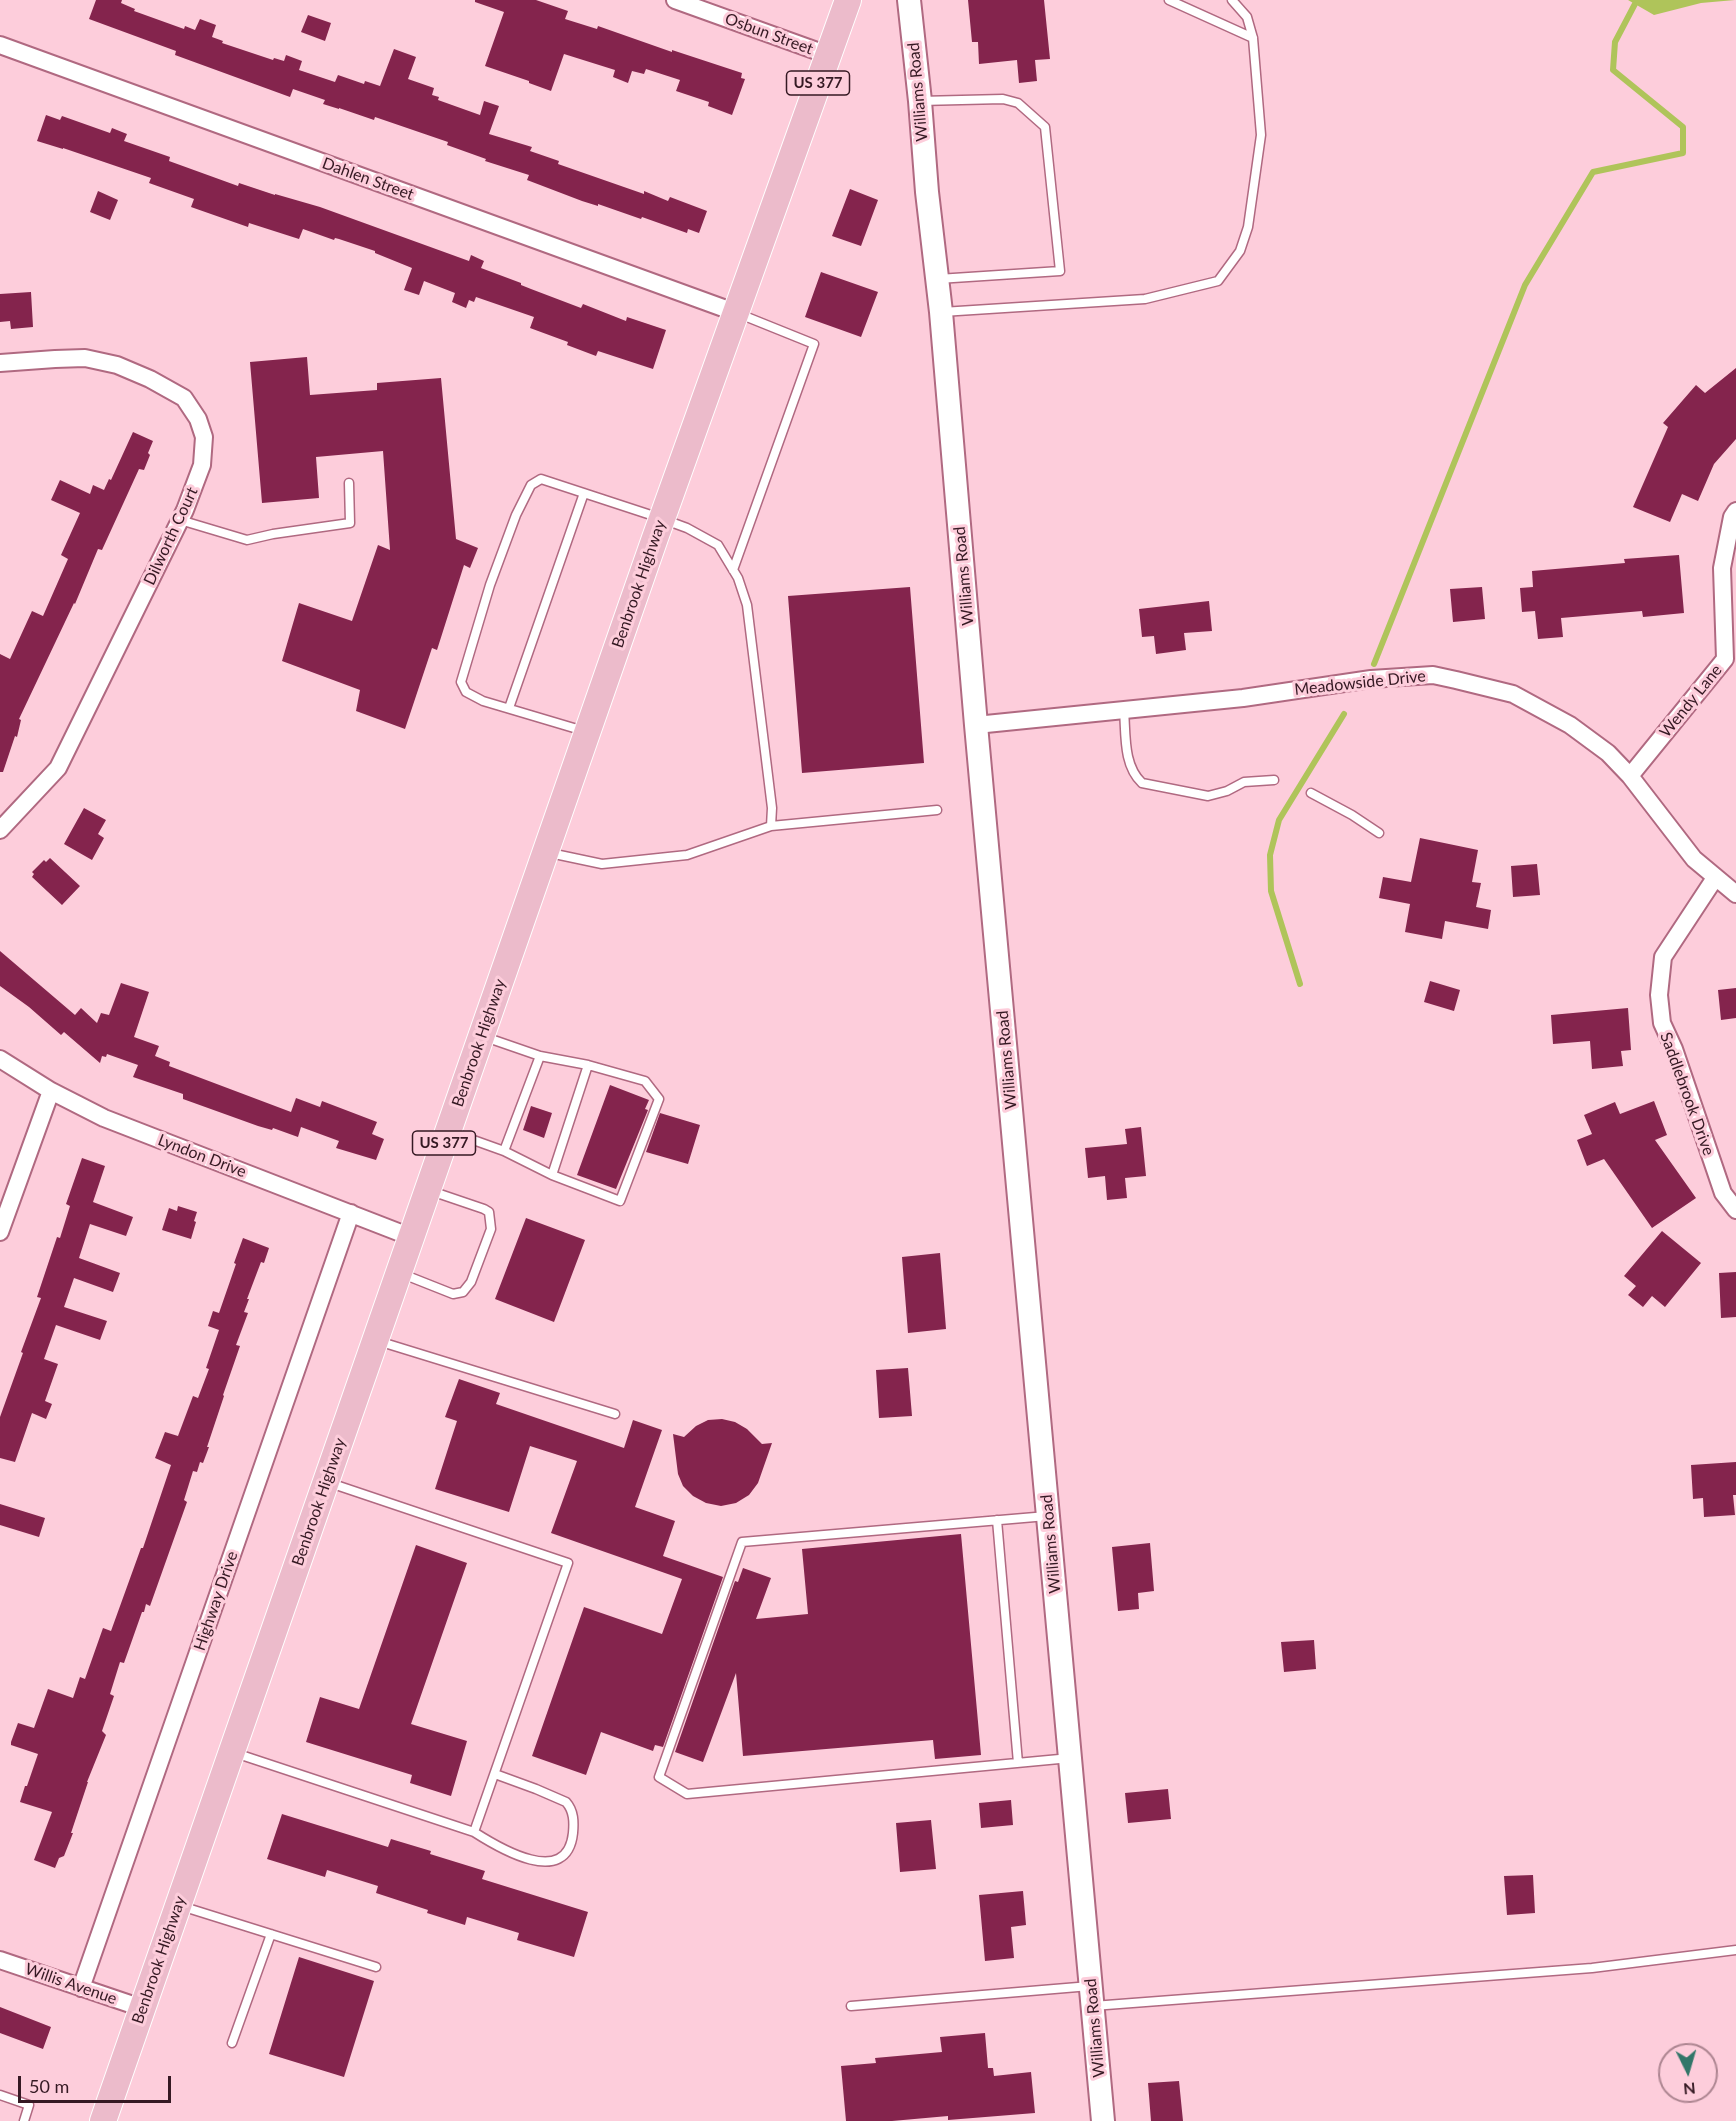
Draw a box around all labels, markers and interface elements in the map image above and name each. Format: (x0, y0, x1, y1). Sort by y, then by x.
street label: Osbun Street (722, 9, 816, 59)
street label: Williams Road (904, 42, 932, 142)
road number: US 377 (786, 71, 850, 95)
street label: Dahlen Street (320, 154, 416, 204)
street label: Dilworth Court (140, 484, 202, 588)
street label: Benbrook Highway (608, 518, 670, 650)
street label: Williams Road (950, 526, 978, 626)
street label: Wendy Lane (1656, 661, 1726, 741)
street label: Meadowside Drive (1293, 667, 1427, 699)
street label: Benbrook Highway (448, 977, 510, 1109)
street label: Williams Road (993, 1010, 1021, 1110)
street label: Saddlebrook Drive (1656, 1030, 1718, 1158)
street label: Lyndon Drive (155, 1130, 249, 1182)
road number: US 377 (412, 1131, 476, 1155)
street label: Benbrook Highway (288, 1436, 350, 1568)
street label: Williams Road (1037, 1494, 1065, 1594)
street label: Highway Drive (190, 1549, 242, 1653)
street label: Benbrook Highway (128, 1894, 190, 2026)
street label: Willis Avenue (23, 1959, 119, 2009)
street label: Williams Road (1081, 1978, 1109, 2078)
north arrow (1658, 2043, 1718, 2103)
scale bar (21, 2064, 174, 2102)
text: 50 m (29, 2075, 69, 2097)
text: N (1682, 2079, 1696, 2099)

